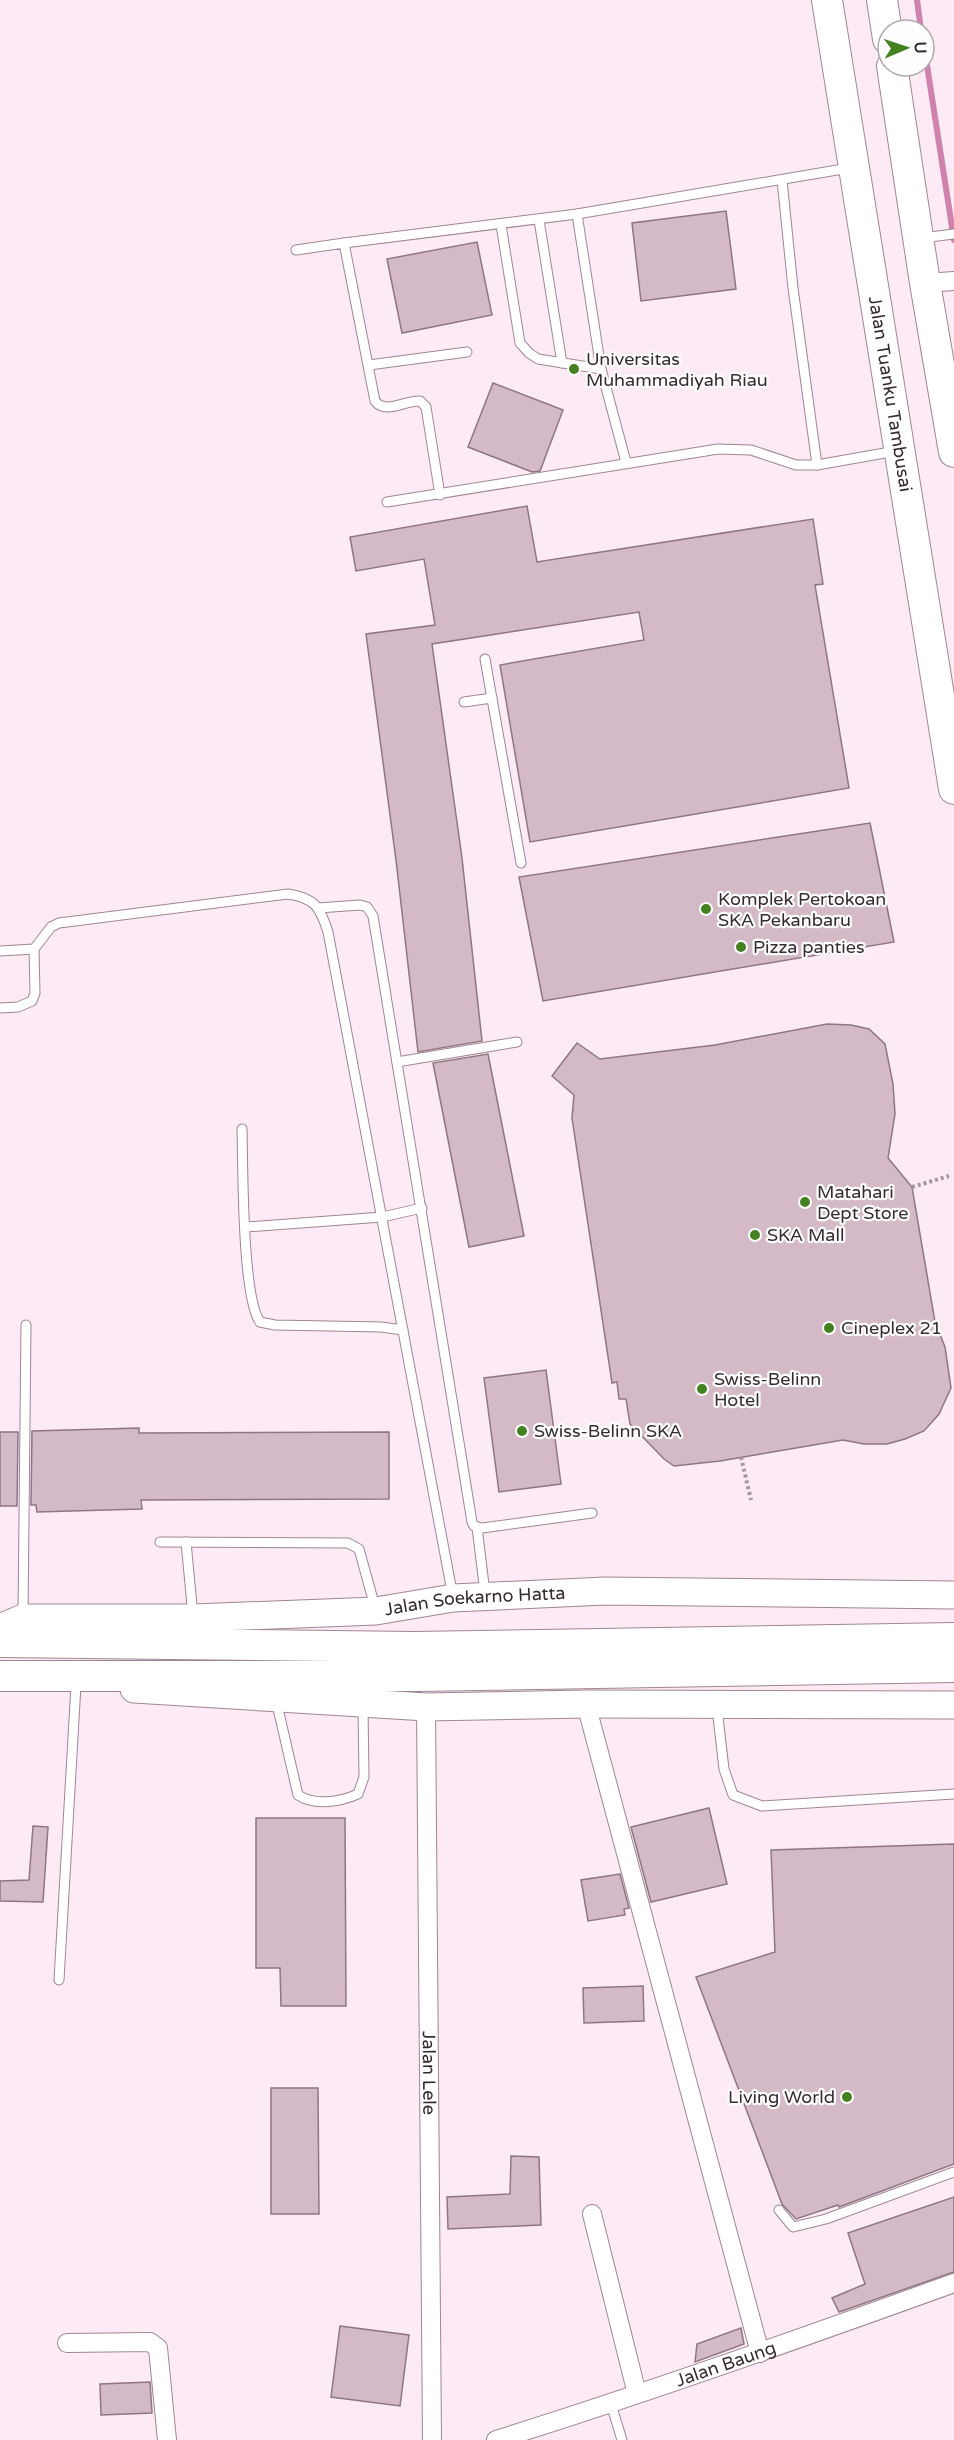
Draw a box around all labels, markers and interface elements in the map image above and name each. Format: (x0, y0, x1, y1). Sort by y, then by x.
north arrow (876, 18, 936, 78)
text: U (910, 41, 930, 54)
street label: Jalan Tuanku Tambusai (864, 294, 917, 493)
place label: Universitas Muhammadiyah Riau (586, 348, 768, 391)
marker: Universitas Muhammadiyah Riau (567, 362, 581, 376)
place label: Komplek Pertokoan SKA Pekanbaru (718, 888, 886, 931)
marker: Komplek Pertokoan SKA Pekanbaru (699, 902, 713, 916)
place label: Pizza panties (753, 936, 865, 958)
marker: Pizza panties (734, 940, 748, 954)
place label: Matahari Dept Store (817, 1181, 908, 1224)
marker: Matahari Dept Store (798, 1195, 812, 1209)
place label: SKA Mall (767, 1224, 844, 1246)
marker: SKA Mall (748, 1228, 762, 1242)
place label: Cineplex 21 (841, 1317, 942, 1339)
marker: Cineplex 21 (822, 1321, 836, 1335)
place label: Swiss-Belinn Hotel (714, 1368, 821, 1411)
marker: Swiss-Belinn Hotel (695, 1382, 709, 1396)
place label: Swiss-Belinn SKA (534, 1420, 682, 1442)
marker: Swiss-Belinn SKA (515, 1424, 529, 1438)
street label: Jalan Soekarno Hatta (383, 1582, 566, 1620)
street label: Jalan Lele (418, 2031, 440, 2115)
place label: Living World (728, 2086, 835, 2108)
marker: Living World (840, 2090, 854, 2104)
street label: Jalan Baung (673, 2337, 779, 2392)

